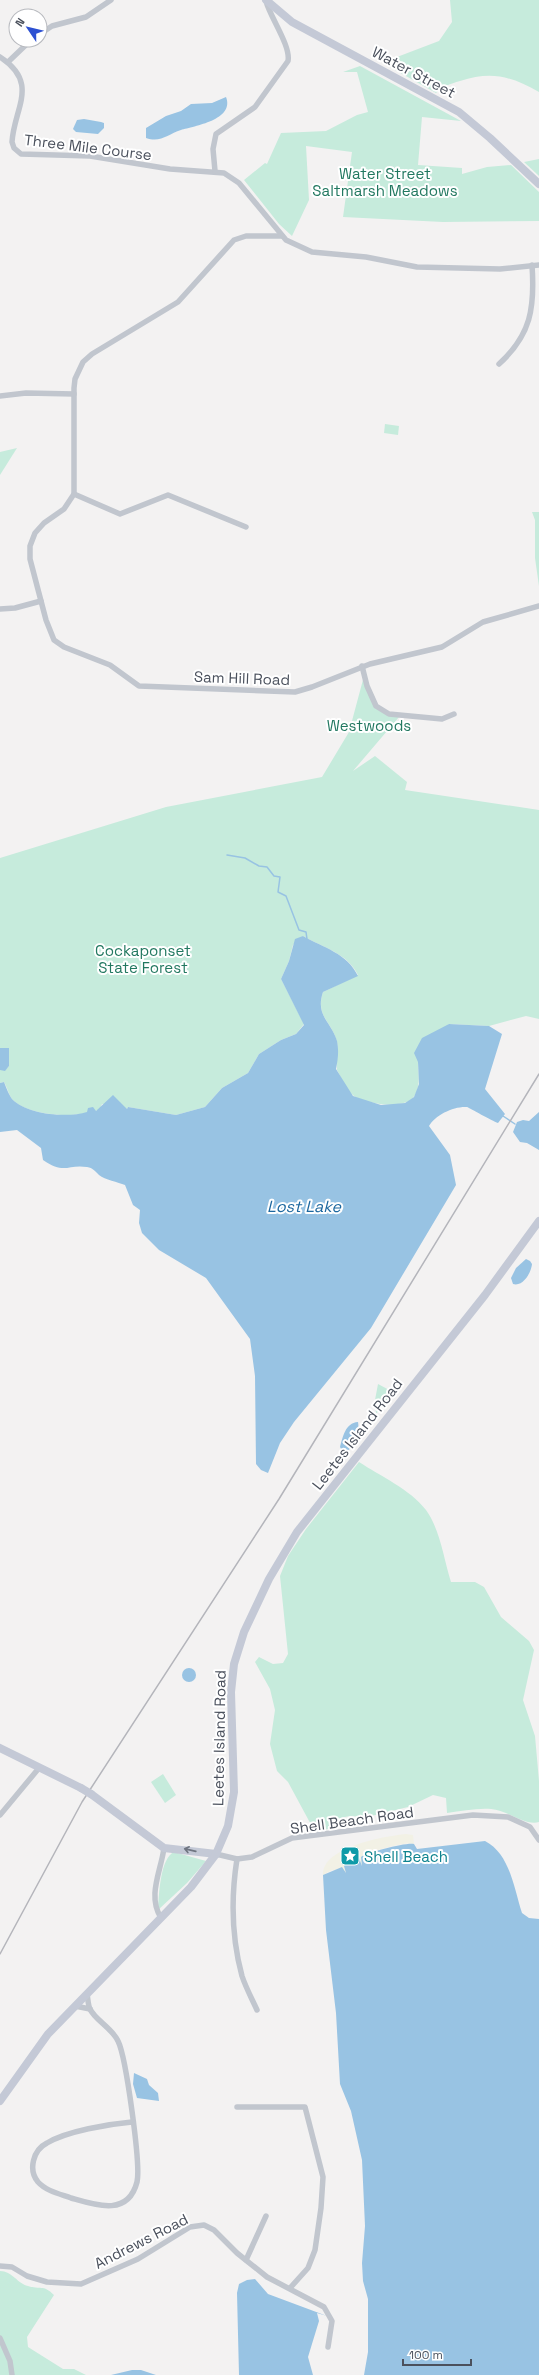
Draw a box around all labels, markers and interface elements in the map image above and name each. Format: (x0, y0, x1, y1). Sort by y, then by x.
north arrow (8, 8, 48, 48)
text: N (12, 15, 28, 29)
street label: Water Street (369, 42, 459, 102)
street label: Three Mile Course (23, 130, 153, 164)
park label: Water Street Saltmarsh Meadows (312, 164, 458, 200)
street label: Sam Hill Road (194, 667, 290, 689)
park label: Westwoods (327, 716, 411, 735)
park label: Cockaponset State Forest (95, 941, 191, 977)
water label: Lost Lake (267, 1196, 341, 1217)
street label: Leetes Island Road (308, 1374, 406, 1494)
street label: Leetes Island Road (208, 1670, 230, 1806)
street label: Shell Beach Road (289, 1802, 415, 1838)
place icon: Shell Beach (339, 1845, 361, 1867)
one-way arrow (184, 1846, 197, 1854)
place label: Shell Beach (364, 1847, 448, 1866)
street label: Andrews Road (91, 2209, 191, 2273)
scale bar (403, 2341, 471, 2367)
text: 100 m (409, 2347, 443, 2363)

